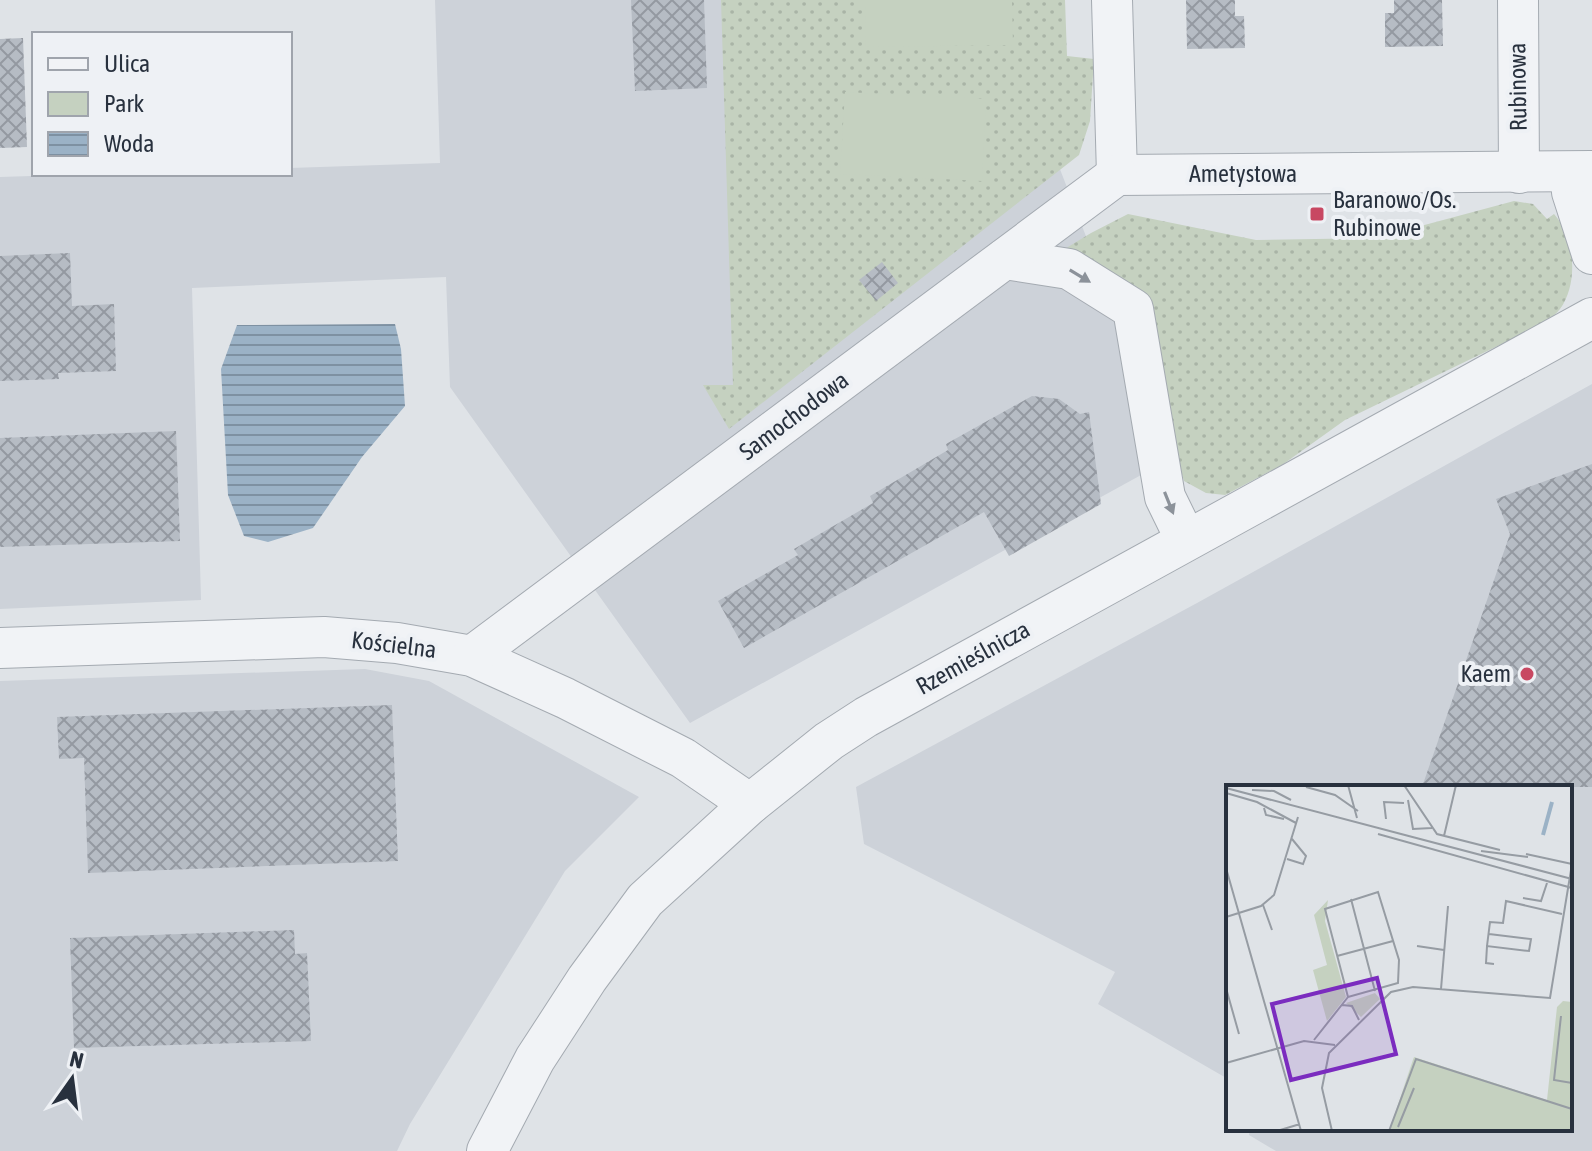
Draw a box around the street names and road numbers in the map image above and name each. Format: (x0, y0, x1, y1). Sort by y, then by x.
street label: Rubinowa (1503, 43, 1532, 131)
street label: Ametystowa (1189, 160, 1297, 187)
street label: Samochodowa (734, 366, 853, 465)
street label: Rzemieślnicza (911, 615, 1034, 700)
street label: Kościelna (350, 626, 438, 663)

